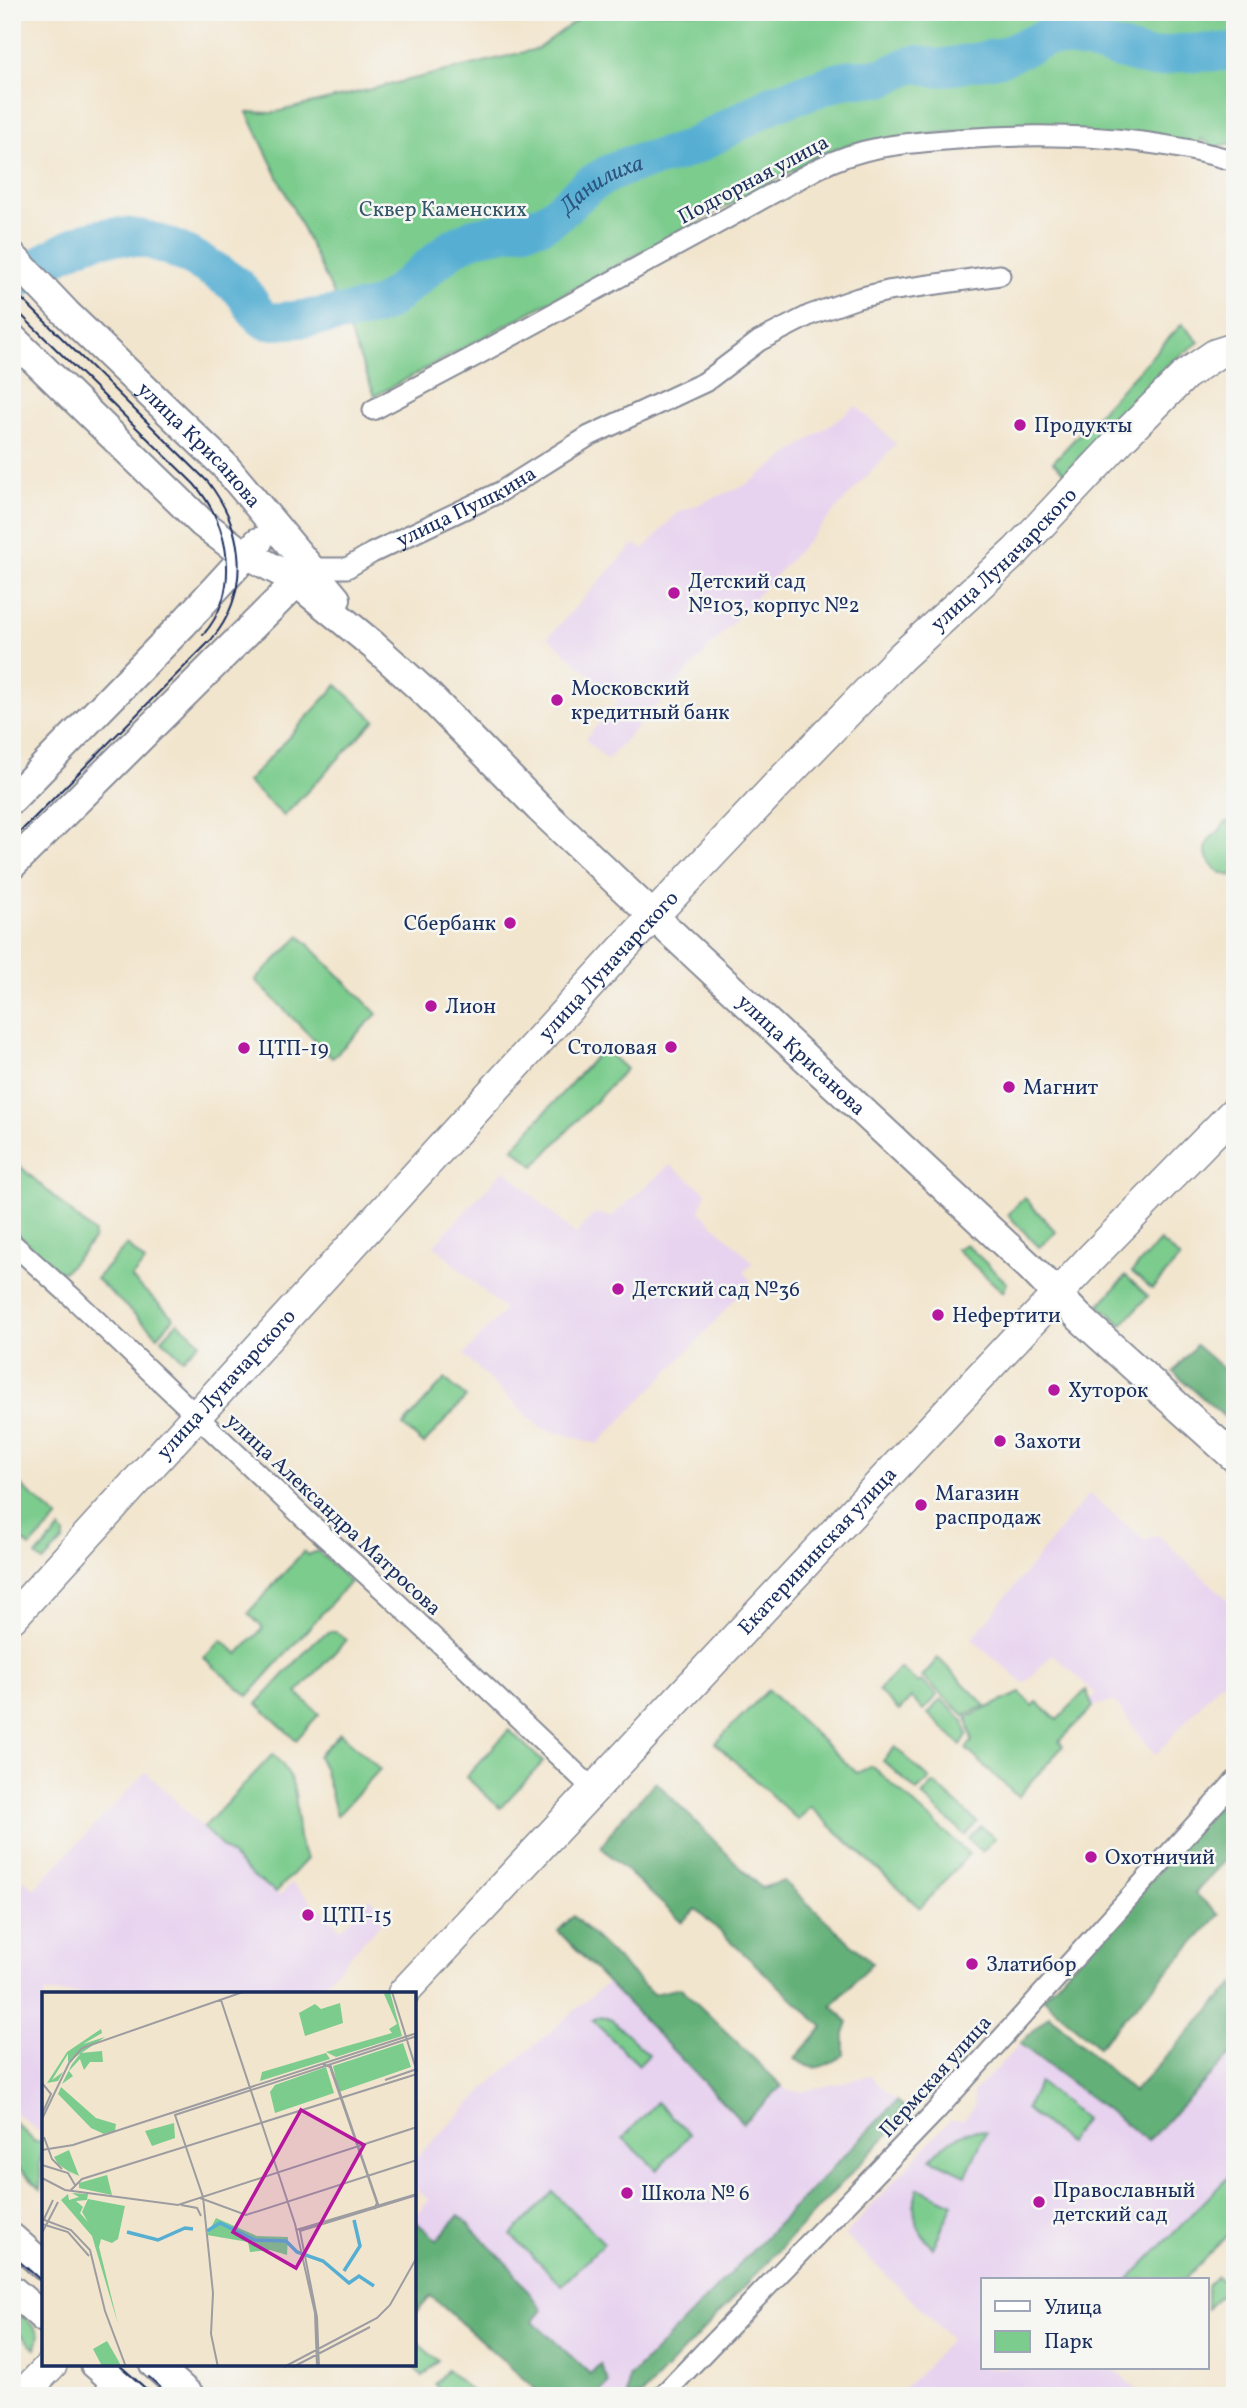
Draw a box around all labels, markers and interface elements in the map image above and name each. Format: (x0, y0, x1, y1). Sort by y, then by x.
street label: Подгорная улица (673, 128, 834, 232)
water label: Данилиха (551, 148, 647, 224)
park label: Сквер Каменских (359, 196, 527, 225)
street label: улица Крисанова (130, 376, 267, 515)
place label: Прoдукты (1034, 412, 1133, 441)
marker: Прoдукты (1012, 417, 1028, 433)
street label: улица Пушкина (392, 460, 542, 555)
street label: улица Луначарского (925, 482, 1084, 639)
place label: Детский сад №103, корпус №2 (688, 568, 860, 621)
marker: Детский сад №103, корпус №2 (666, 585, 682, 601)
place label: Московский кредитный банк (571, 675, 729, 728)
marker: Московский кредитный банк (549, 692, 565, 708)
street label: улица Луначарского (533, 885, 686, 1048)
place label: Сбербанк (404, 910, 496, 939)
marker: Сбербанк (502, 915, 518, 931)
street label: улица Крисанова (730, 988, 872, 1123)
place label: Лион (445, 993, 496, 1022)
marker: Лион (423, 998, 439, 1014)
place label: Столовая (568, 1034, 657, 1063)
place label: ЦТП-19 (258, 1035, 329, 1064)
marker: Столовая (663, 1039, 679, 1055)
marker: ЦТП-19 (236, 1040, 252, 1056)
place label: Магнит (1023, 1074, 1099, 1103)
marker: Магнит (1001, 1079, 1017, 1095)
place label: Детский сад №36 (632, 1276, 800, 1305)
marker: Детский сад №36 (610, 1281, 626, 1297)
place label: Нефертити (952, 1302, 1061, 1331)
street label: улица Луначарского (150, 1303, 303, 1467)
marker: Нефертити (930, 1307, 946, 1323)
place label: Хуторок (1068, 1377, 1148, 1406)
marker: Хуторок (1046, 1382, 1062, 1398)
street label: улица Александра Матросова (219, 1407, 447, 1623)
place label: Захоти (1014, 1428, 1081, 1457)
marker: Захоти (992, 1433, 1008, 1449)
street label: Екатерининская улица (732, 1461, 904, 1642)
place label: Магазин распродаж (935, 1480, 1041, 1533)
marker: Магазин распродаж (913, 1497, 929, 1513)
place label: Охотничий (1105, 1844, 1215, 1873)
marker: Охотничий (1083, 1849, 1099, 1865)
place label: ЦТП-15 (322, 1902, 392, 1931)
marker: ЦТП-15 (300, 1907, 316, 1923)
place label: Златибор (986, 1951, 1077, 1980)
marker: Златибор (964, 1956, 980, 1972)
inset map (42, 1992, 416, 2366)
street label: Пермская улица (873, 2009, 999, 2145)
place label: Православный детский сад (1053, 2177, 1195, 2230)
place label: Школа № 6 (641, 2180, 750, 2209)
marker: Школа № 6 (619, 2185, 635, 2201)
marker: Православный детский сад (1031, 2194, 1047, 2210)
legend (981, 2278, 1208, 2370)
text: Улица (1044, 2294, 1102, 2323)
text: Парк (1044, 2328, 1093, 2357)

